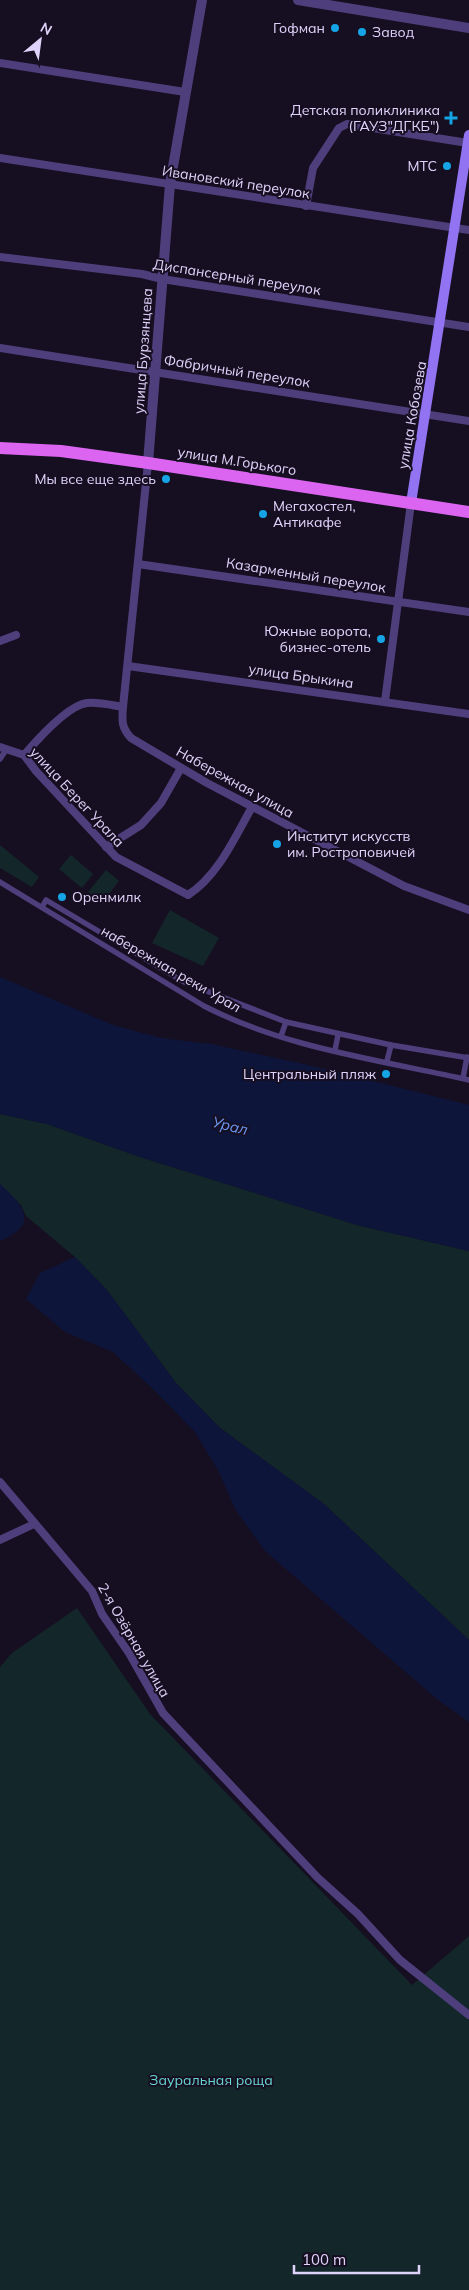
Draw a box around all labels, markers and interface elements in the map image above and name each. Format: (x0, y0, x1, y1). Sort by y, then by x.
north arrow (15, 15, 65, 65)
text: N (37, 18, 55, 39)
place label: Гофман (273, 19, 325, 37)
marker: Гофман (329, 22, 341, 34)
place label: Завод (372, 23, 415, 41)
marker: Завод (356, 26, 368, 38)
place label: Детская поликлиника (ГАУЗ"ДГКБ") (290, 101, 440, 135)
marker: Детская поликлиника (ГАУЗ"ДГКБ") (444, 111, 458, 125)
place label: МТС (408, 157, 437, 175)
marker: МТС (441, 160, 453, 172)
street label: Ивановский переулок (161, 161, 312, 203)
street label: Диспансерный переулок (152, 255, 322, 299)
street label: улица Бурзянцева (130, 288, 156, 414)
street label: Фабричный переулок (163, 351, 312, 392)
street label: улица Кобозева (394, 360, 430, 470)
street label: улица М.Горького (176, 443, 298, 479)
place label: Мы все еще здесь (34, 470, 156, 488)
marker: Мы все еще здесь (160, 473, 172, 485)
place label: Мегахостел, Антикафе (273, 497, 356, 531)
marker: Мегахостел, Антикафе (257, 508, 269, 520)
street label: Казарменный переулок (225, 553, 388, 597)
place label: Южные ворота, бизнес-отель (264, 622, 371, 656)
marker: Южные ворота, бизнес-отель (375, 633, 387, 645)
street label: улица Брыкина (247, 660, 355, 692)
street label: Набережная улица (173, 742, 297, 822)
street label: улица Берег Урала (26, 743, 128, 851)
place label: Институт искусств им. Ростроповичей (287, 827, 415, 861)
marker: Институт искусств им. Ростроповичей (271, 838, 283, 850)
place label: Оренмилк (72, 888, 141, 906)
marker: Оренмилк (56, 891, 68, 903)
street label: набережная реки Урал (98, 922, 244, 1016)
place label: Центральный пляж (243, 1065, 377, 1083)
marker: Центральный пляж (380, 1068, 392, 1080)
water label: Урал (210, 1112, 250, 1139)
street label: 2-я Озёрная улица (94, 1580, 174, 1700)
park label: Зауральная роща (149, 2071, 273, 2089)
scale bar (294, 2242, 419, 2274)
text: 100 m (302, 2250, 346, 2269)

